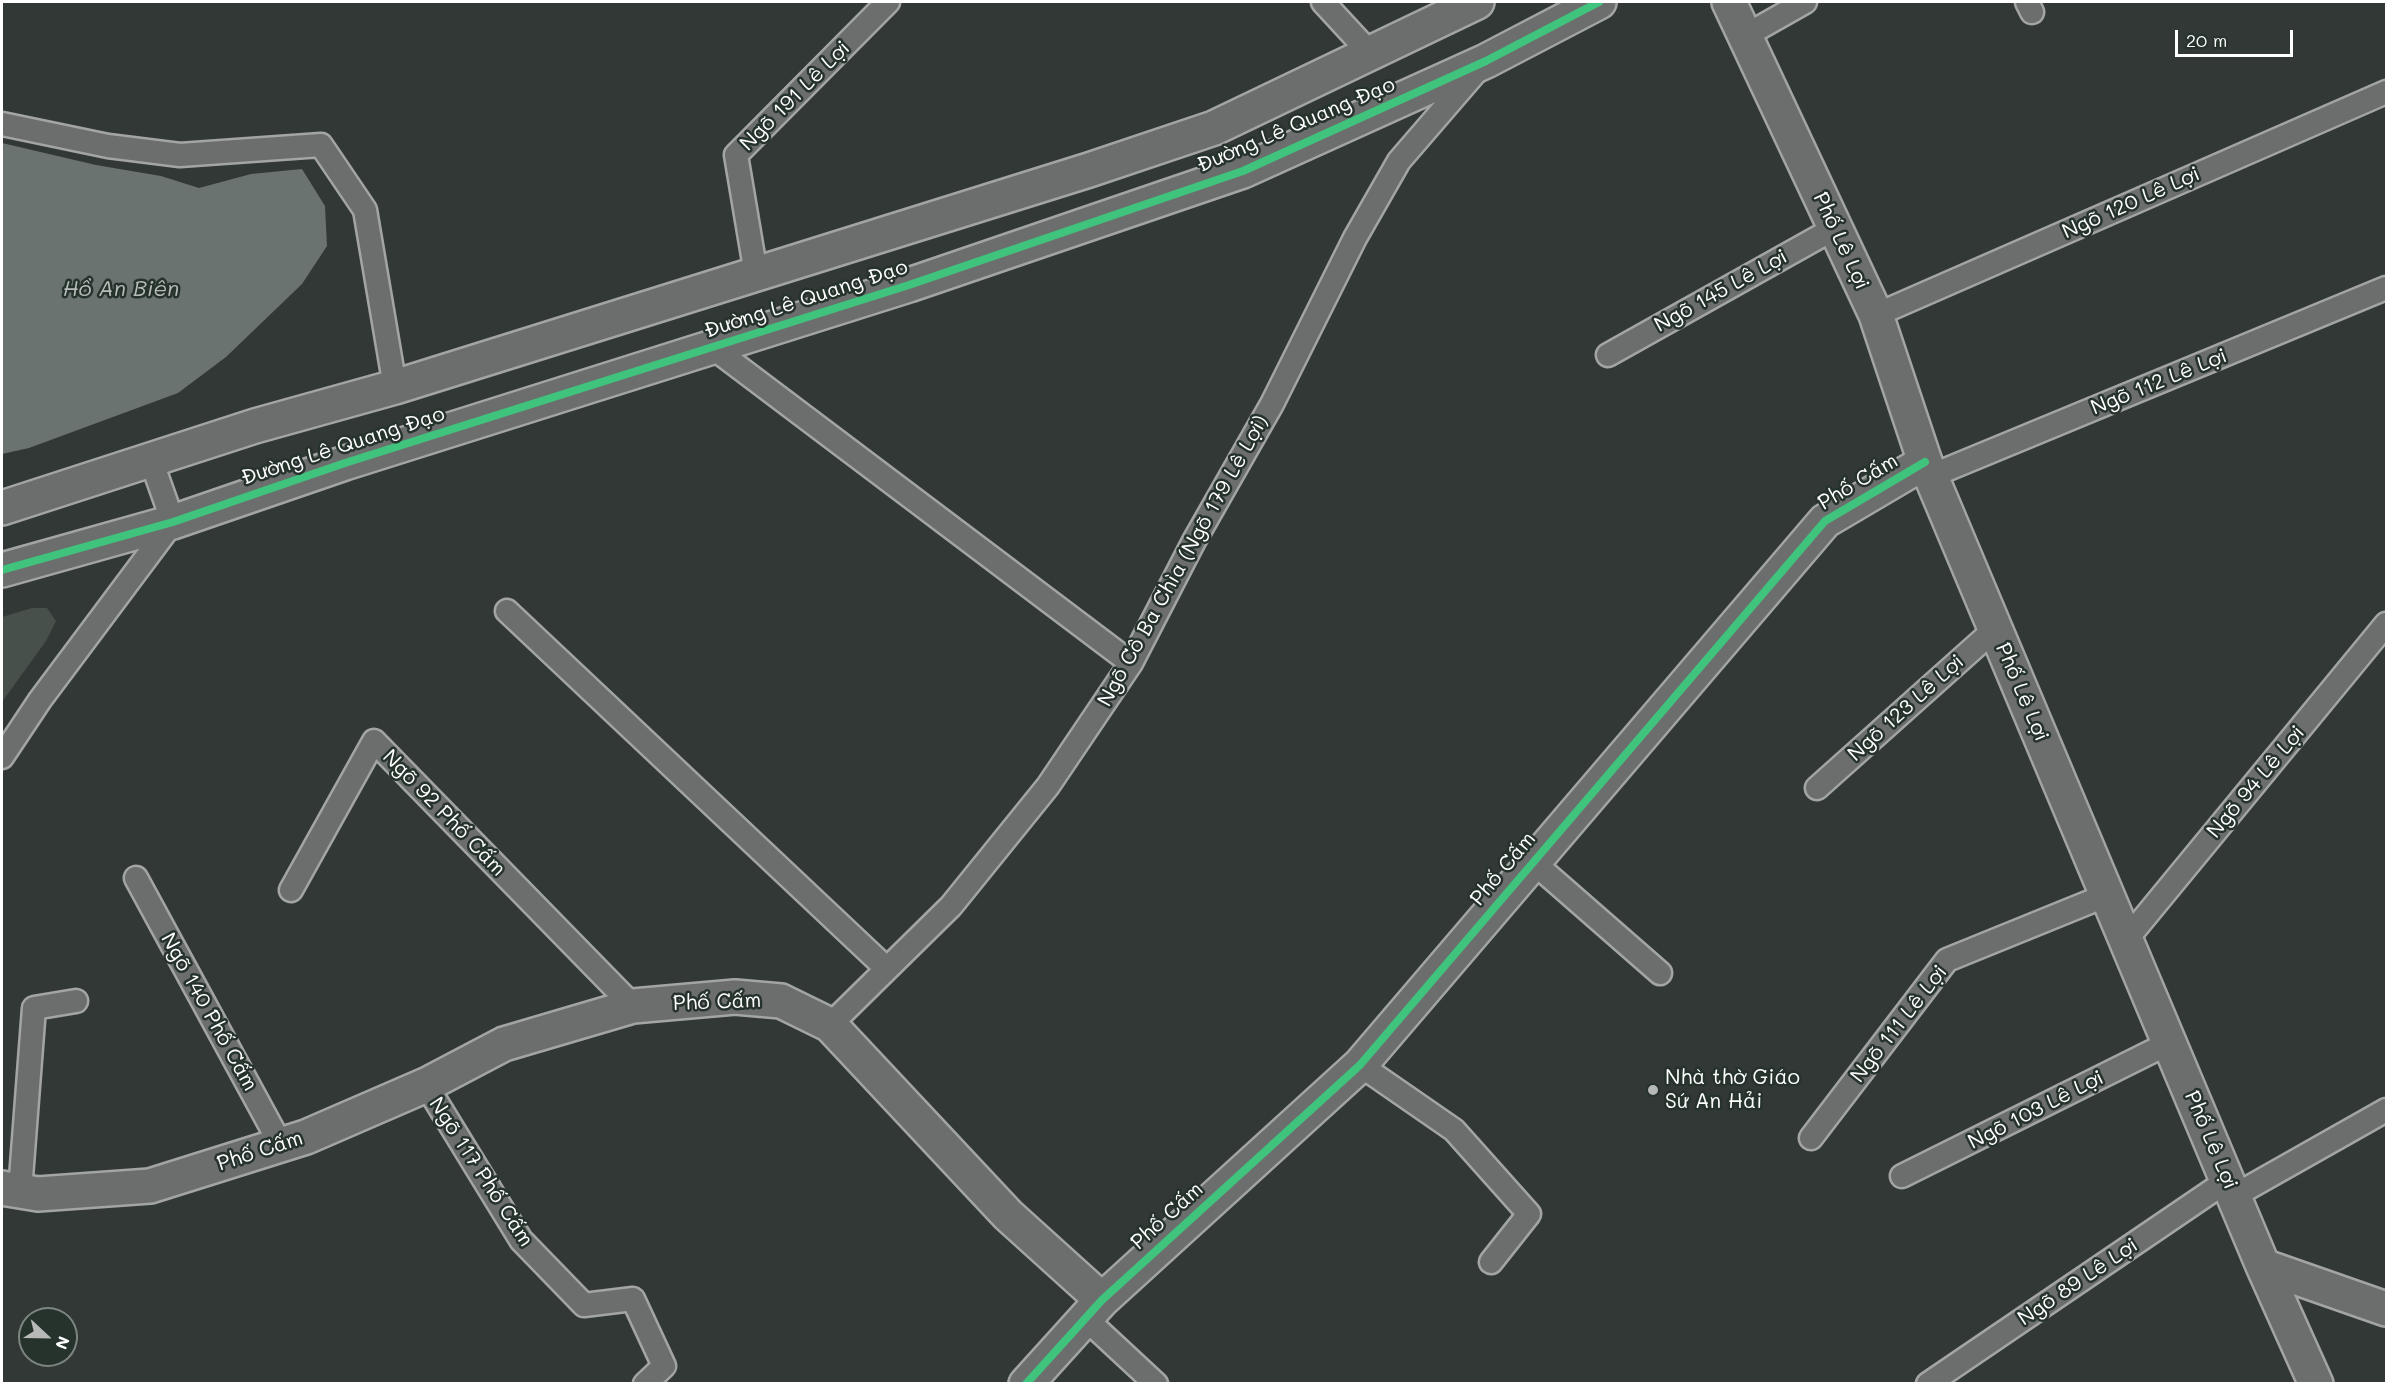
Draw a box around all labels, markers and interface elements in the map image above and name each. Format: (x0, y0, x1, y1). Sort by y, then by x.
scale bar (2178, 18, 2296, 56)
text: 20 m (2186, 28, 2227, 52)
street label: Ngõ 191 Lê Lợi (735, 36, 855, 156)
street label: Đường Lê Quang Đạo (1193, 72, 1399, 178)
street label: Ngõ 120 Lê Lợi (2058, 161, 2204, 245)
street label: Phố Lê Lợi (1807, 188, 1875, 294)
street label: Ngõ 145 Lê Lợi (1650, 244, 1792, 338)
street label: Đường Lê Quang Đạo (701, 254, 911, 344)
water label: Hồ An Biên (63, 276, 179, 302)
street label: Ngõ 112 Lê Lợi (2087, 343, 2231, 421)
street label: Đường Lê Quang Đạo (238, 401, 448, 491)
street label: Ngõ Cô Ba Chìa (Ngõ 179 Lê Lợi) (1092, 411, 1274, 711)
street label: Phố Cấm (1814, 448, 1902, 516)
street label: Phố Lê Lợi (1990, 639, 2054, 745)
street label: Ngõ 123 Lê Lợi (1843, 649, 1969, 767)
street label: Ngõ 94 Lê Lợi (2202, 721, 2310, 843)
street label: Ngõ 92 Phố Cấm (377, 744, 511, 882)
street label: Phố Cấm (1465, 827, 1541, 911)
street label: Ngõ 140 Phố Cấm (155, 929, 263, 1095)
street label: Ngõ 111 Lê Lợi (1845, 960, 1953, 1088)
street label: Phố Cấm (672, 988, 762, 1016)
place label: Nhà thờ Giáo Sứ An Hải (1665, 1065, 1800, 1115)
street label: Ngõ 103 Lê Lợi (1964, 1065, 2108, 1155)
marker: Nhà thờ Giáo Sứ An Hải (1646, 1083, 1660, 1097)
street label: Phố Lê Lợi (2179, 1087, 2243, 1193)
street label: Ngõ 117 Phố Cấm (423, 1093, 539, 1251)
street label: Phố Cấm (214, 1125, 306, 1177)
street label: Phố Cấm (1126, 1177, 1208, 1255)
street label: Ngõ 89 Lê Lợi (2013, 1233, 2143, 1331)
north arrow (18, 1307, 78, 1367)
text: N (51, 1334, 75, 1353)

